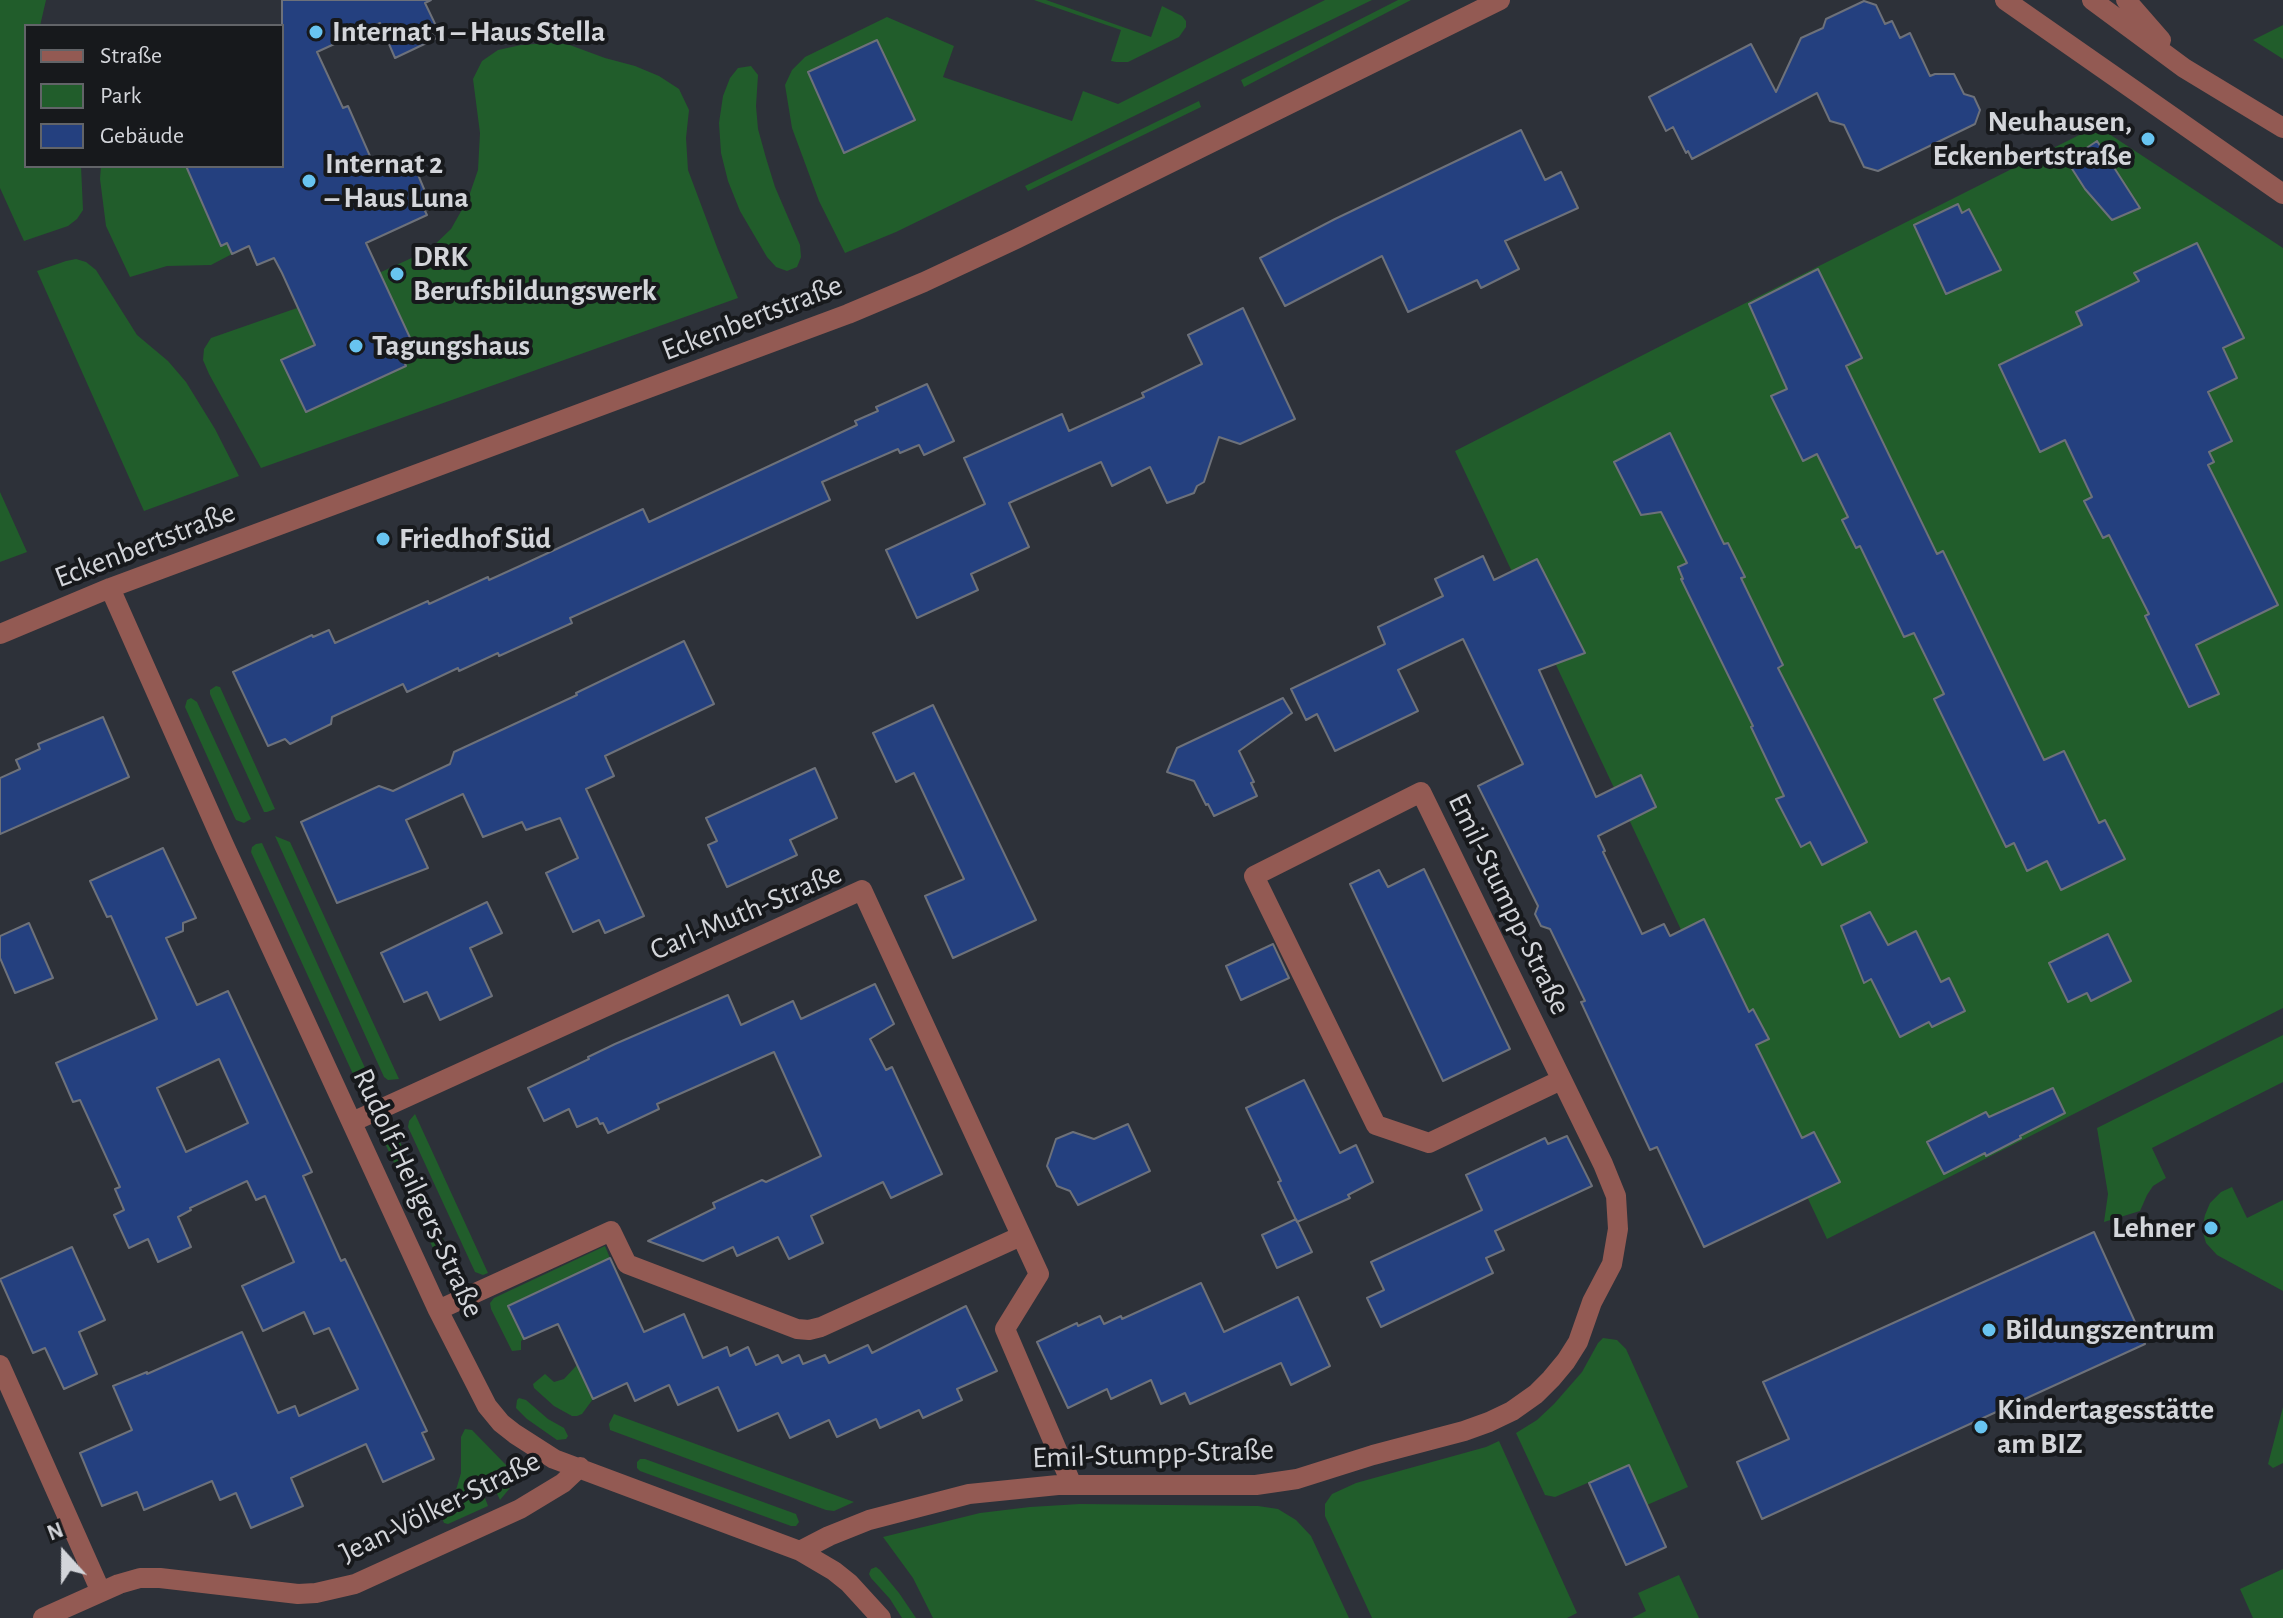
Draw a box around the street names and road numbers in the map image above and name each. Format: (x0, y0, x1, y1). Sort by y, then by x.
street label: Eckenbertstraße (657, 267, 847, 369)
street label: Eckenbertstraße (50, 494, 240, 596)
street label: Emil-Stumpp-Straße (1440, 787, 1578, 1021)
street label: Carl-Muth-Straße (645, 855, 847, 969)
street label: Rudolf-Heilgers-Straße (344, 1063, 492, 1323)
street label: Emil-Stumpp-Straße (1031, 1432, 1275, 1476)
street label: Jean-Völker-Straße (334, 1443, 546, 1571)

